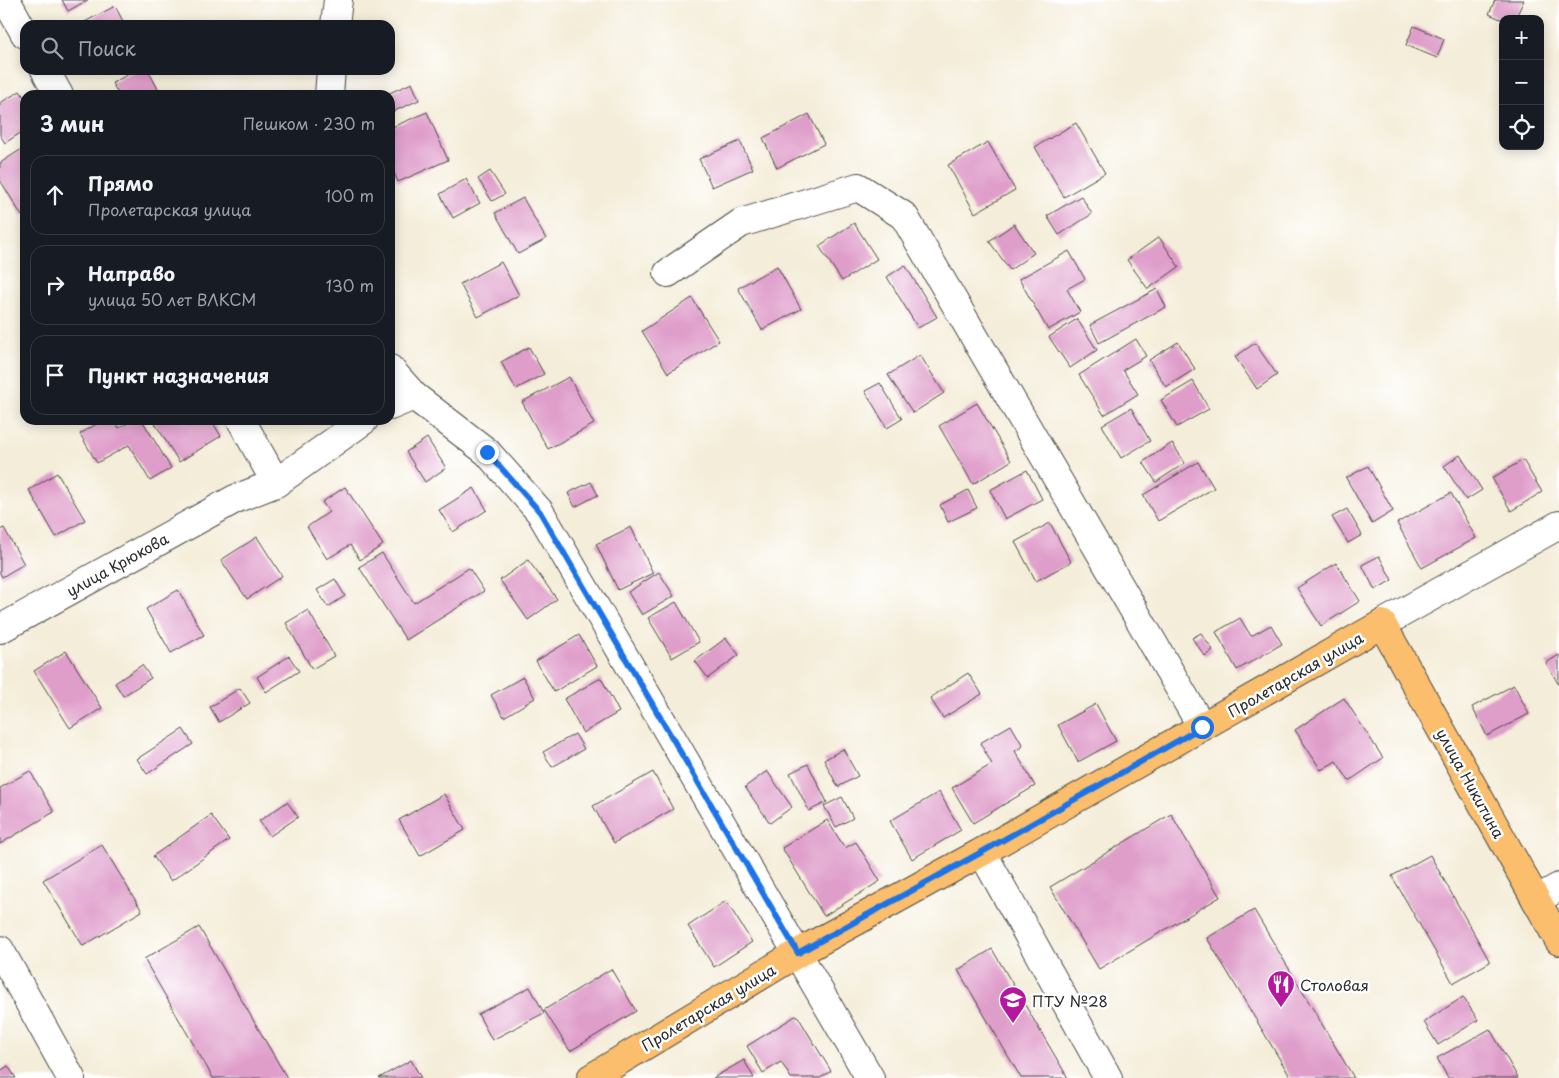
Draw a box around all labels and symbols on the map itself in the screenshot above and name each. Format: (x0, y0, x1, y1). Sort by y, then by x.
route end (476, 441, 499, 464)
street label: улица Крюкова (62, 526, 173, 602)
street label: Пролетарская улица (1223, 625, 1368, 722)
route start (1191, 716, 1214, 739)
street label: улица Никитина (1431, 724, 1511, 843)
street label: Пролетарская улица (636, 957, 780, 1056)
restaurant icon: Столовая (1266, 969, 1296, 1008)
place label: Столовая (1300, 973, 1369, 996)
school or university icon: ПТУ №28 (998, 985, 1028, 1024)
place label: ПТУ №28 (1032, 989, 1108, 1012)

